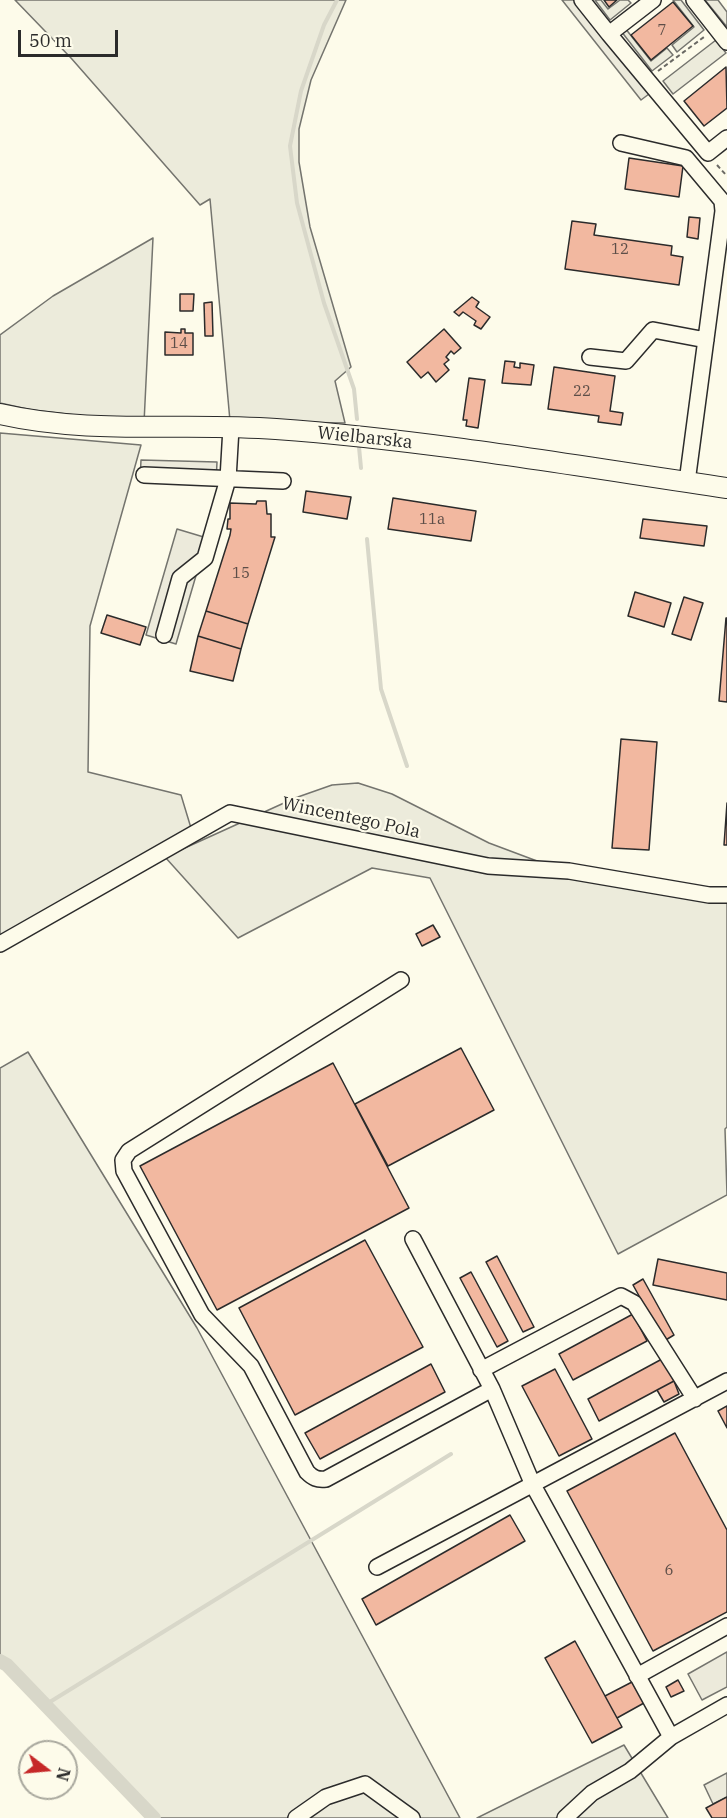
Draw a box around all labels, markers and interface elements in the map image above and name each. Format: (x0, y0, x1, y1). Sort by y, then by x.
scale bar (21, 18, 122, 56)
house number: 7 (658, 22, 666, 40)
text: 50 m (29, 29, 72, 52)
house number: 12 (611, 241, 629, 259)
house number: 14 (170, 335, 188, 353)
house number: 22 (573, 383, 591, 401)
street label: Wielbarska (316, 422, 414, 454)
house number: 11a (419, 511, 445, 529)
house number: 15 (232, 565, 250, 583)
street label: Wincentego Pola (280, 793, 422, 843)
house number: 6 (665, 1562, 673, 1580)
north arrow (18, 1740, 78, 1800)
text: N (52, 1766, 75, 1783)

